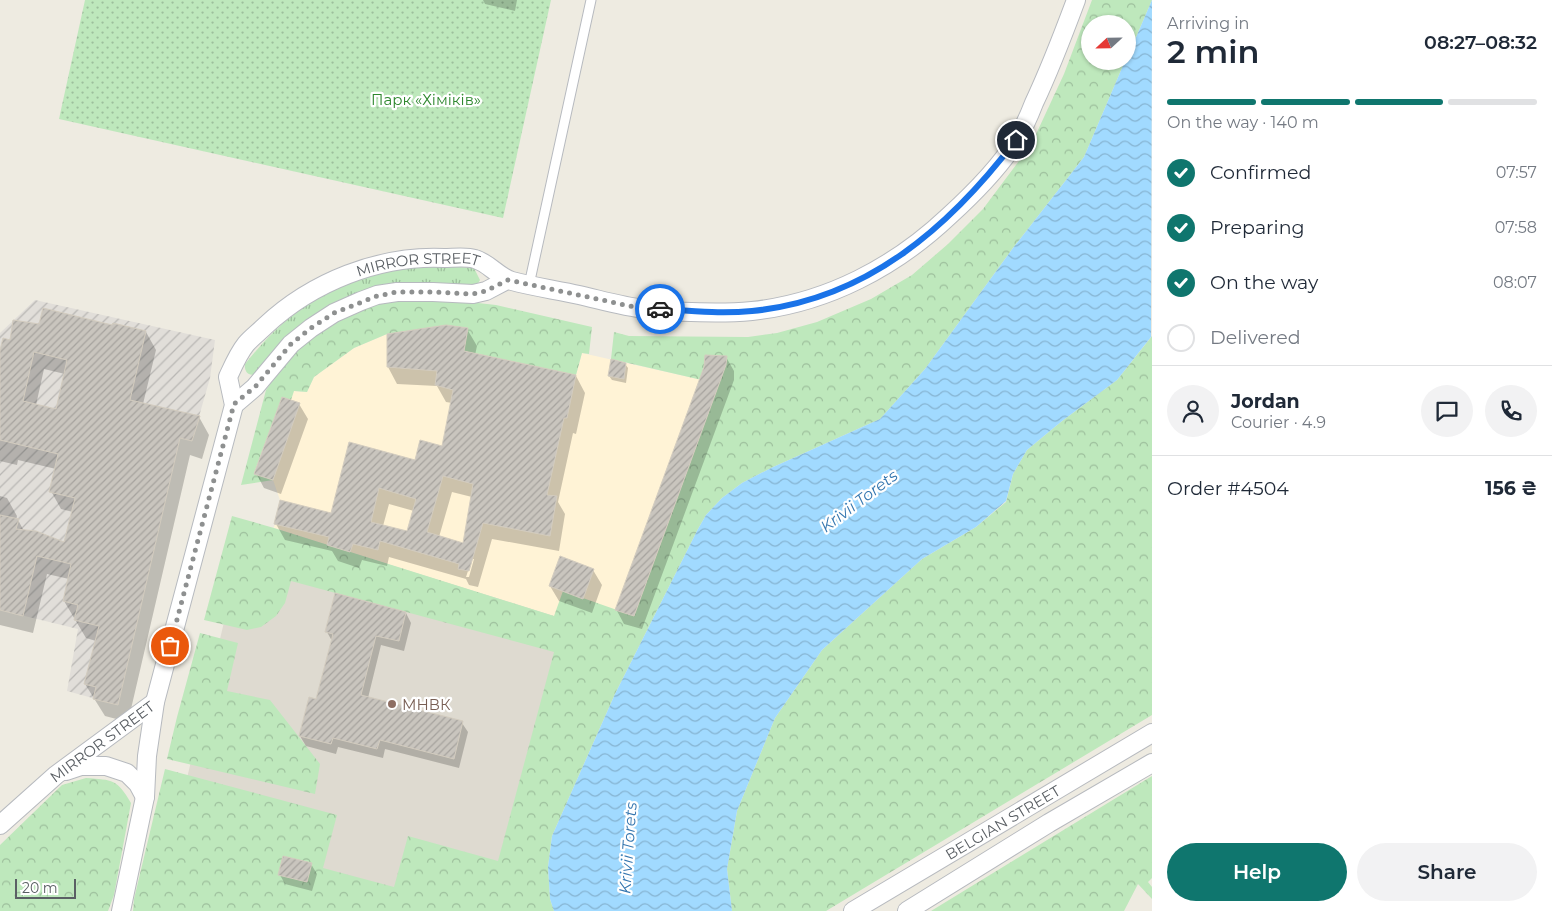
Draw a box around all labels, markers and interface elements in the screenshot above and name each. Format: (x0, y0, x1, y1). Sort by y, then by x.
text: Arriving in (1167, 14, 1249, 33)
north arrow (1081, 15, 1136, 70)
map controls (1081, 15, 1136, 70)
text: 08:27–08:32 (1424, 31, 1537, 54)
text: 2 min (1167, 32, 1259, 71)
park label: Парк «Хіміків» (371, 90, 481, 109)
text: On the way · 140 m (1167, 113, 1319, 132)
pin (995, 119, 1037, 161)
icon: home (1002, 126, 1030, 154)
icon: check (1167, 159, 1195, 187)
text: Confirmed (1210, 161, 1311, 184)
text: 07:57 (1496, 163, 1537, 182)
icon: check (1167, 214, 1195, 242)
text: Preparing (1210, 216, 1305, 239)
text: 07:58 (1495, 218, 1537, 237)
street label: MIRROR STREET (354, 248, 483, 280)
icon: check (1167, 269, 1195, 297)
text: On the way (1210, 271, 1318, 294)
text: 08:07 (1493, 273, 1537, 292)
courier (635, 284, 685, 334)
icon: car (646, 295, 674, 323)
text: Delivered (1210, 326, 1301, 349)
button: person (1167, 385, 1219, 437)
button: chat (1421, 385, 1473, 437)
button: phone (1485, 385, 1537, 437)
text: Jordan (1231, 390, 1300, 413)
text: Courier · 4.9 (1231, 413, 1326, 432)
water label: Krivii Torets (817, 466, 902, 536)
text: Order #4504 (1167, 477, 1289, 500)
text: 156 ₴ (1485, 477, 1537, 500)
pin (149, 625, 191, 667)
icon: bag (156, 632, 184, 660)
place label: МНВК (402, 695, 451, 714)
street label: MIRROR STREET (46, 696, 158, 786)
marker: МНВК (386, 698, 398, 710)
street label: BELGIAN STREET (942, 780, 1064, 863)
water label: Krivii Torets (615, 801, 641, 894)
button: Help (1167, 843, 1347, 901)
button: Share (1357, 843, 1537, 901)
scale bar (15, 876, 76, 899)
text: 20 m (22, 879, 58, 897)

